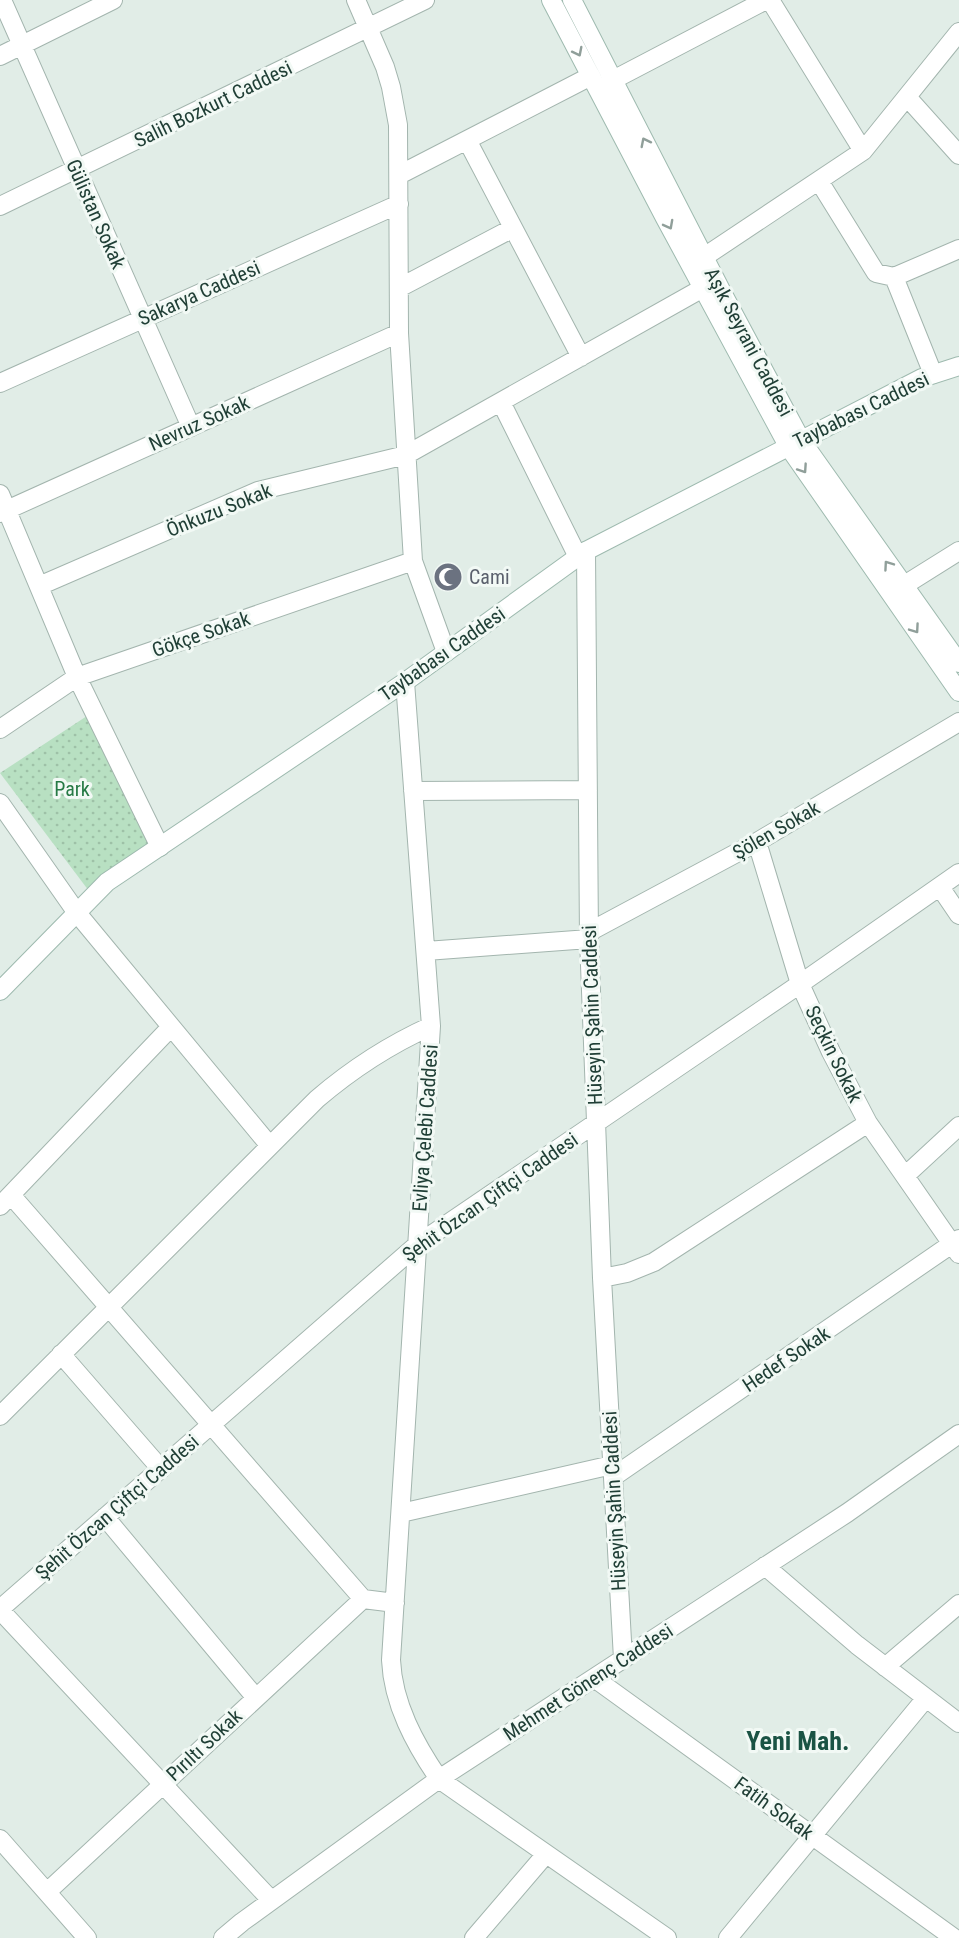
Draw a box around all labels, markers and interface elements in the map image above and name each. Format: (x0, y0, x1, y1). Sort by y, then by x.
one-way arrow (571, 46, 583, 57)
street label: Salih Bozkurt Caddesi (130, 55, 296, 153)
one-way arrow (641, 137, 652, 148)
street label: Gülistan Sokak (61, 155, 131, 273)
one-way arrow (661, 219, 673, 230)
street label: Sakarya Caddesi (134, 255, 264, 331)
street label: Aşık Seyrani Caddesi (700, 264, 798, 420)
street label: Taybabası Caddesi (789, 367, 933, 453)
street label: Nevruz Sokak (145, 390, 253, 456)
one-way arrow (796, 463, 808, 473)
street label: Önkuzu Sokak (163, 478, 275, 542)
one-way arrow (884, 560, 895, 571)
mosque icon: Cami (432, 561, 464, 593)
place label: Cami (469, 565, 510, 589)
street label: Taybabası Caddesi (374, 602, 510, 706)
street label: Gökçe Sokak (149, 606, 253, 662)
one-way arrow (907, 623, 918, 634)
park label: Park (54, 777, 90, 801)
street label: Şölen Sokak (728, 795, 824, 865)
street label: Hüseyin Şahin Caddesi (577, 925, 607, 1105)
street label: Seçkin Sokak (800, 1002, 868, 1106)
street label: Evliya Çelebi Caddesi (407, 1044, 443, 1212)
street label: Şehit Özcan Çiftçi Caddesi (398, 1127, 582, 1267)
street label: Hedef Sokak (738, 1321, 834, 1397)
street label: Hüseyin Şahin Caddesi (597, 1411, 631, 1591)
street label: Şehit Özcan Çiftçi Caddesi (30, 1429, 204, 1585)
street label: Mehmet Gönenç Caddesi (499, 1618, 677, 1746)
street label: Pırıltı Sokak (161, 1704, 247, 1786)
district label: Yeni Mah. (746, 1726, 850, 1756)
street label: Fatih Sokak (730, 1771, 818, 1845)

